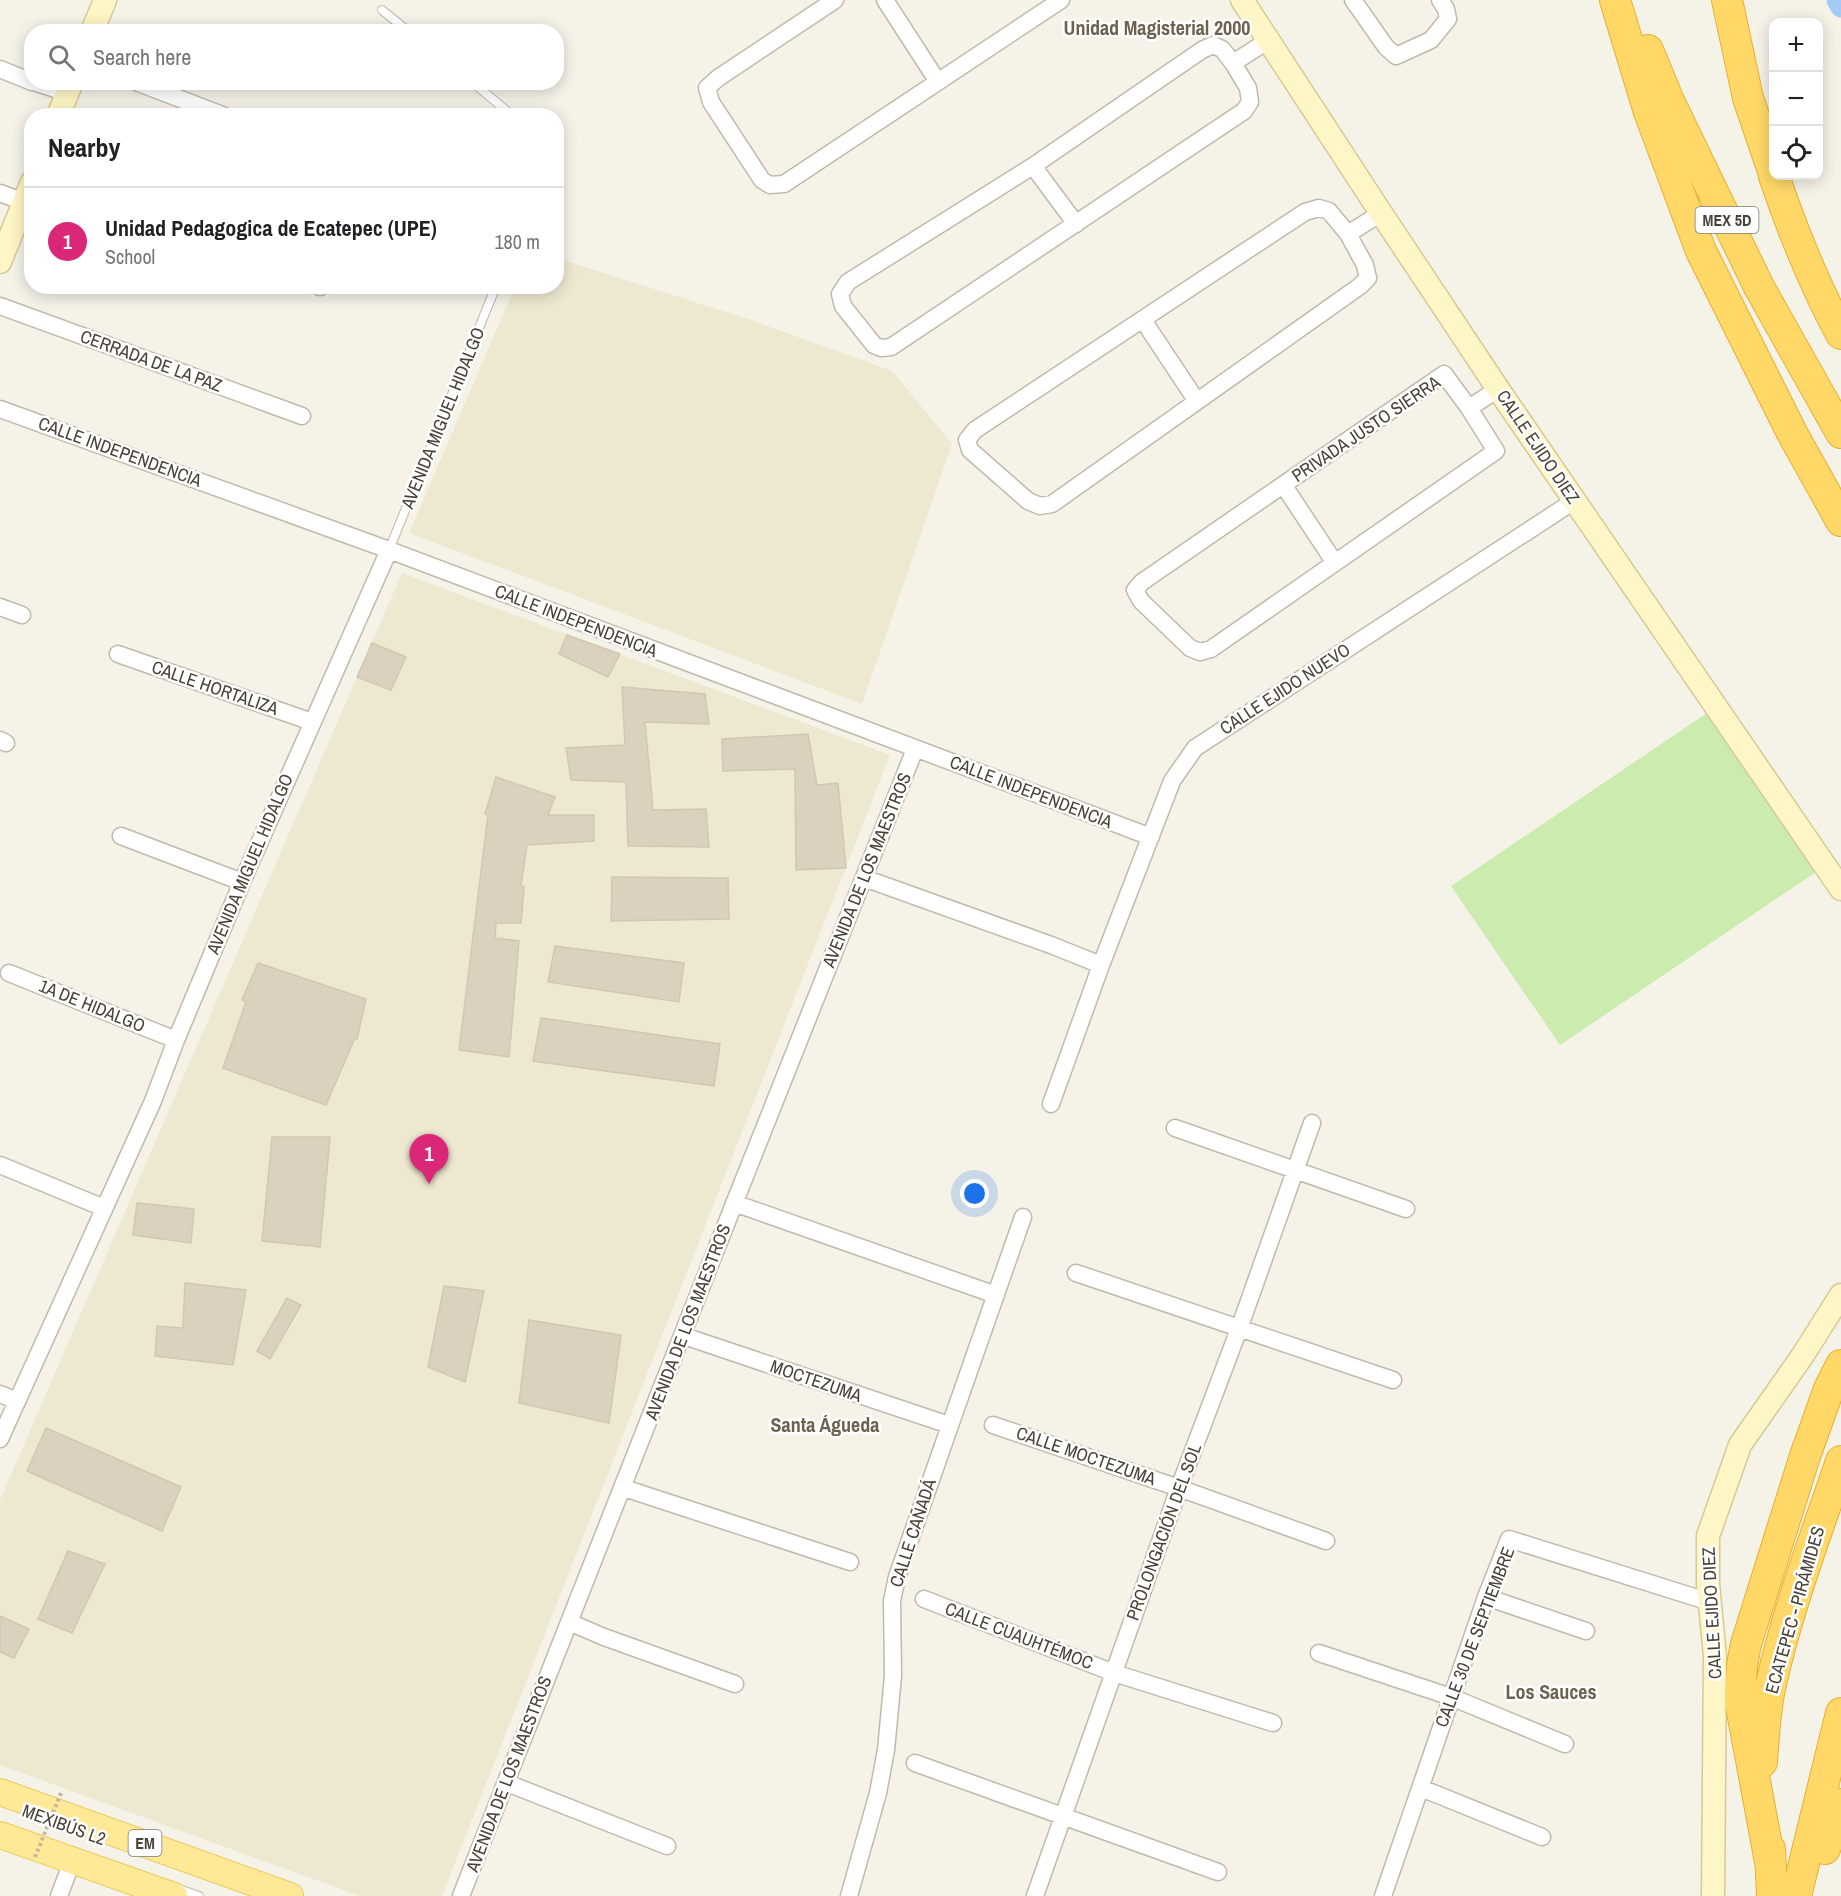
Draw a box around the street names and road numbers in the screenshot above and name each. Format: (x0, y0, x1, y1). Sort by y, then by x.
road number: MEX 5D (1696, 207, 1758, 233)
street label: CERRADA DE LA PAZ (77, 323, 225, 398)
street label: AVENIDA MIGUEL HIDALGO (394, 323, 490, 513)
street label: PRIVADA JUSTO SIERRA (1287, 369, 1445, 488)
street label: CALLE EJIDO DIEZ (1491, 385, 1586, 508)
street label: CALLE INDEPENDENCIA (35, 410, 206, 493)
street label: CALLE INDEPENDENCIA (491, 578, 661, 663)
street label: CALLE EJIDO NUEVO (1215, 637, 1355, 740)
street label: CALLE HORTALIZA (149, 654, 282, 721)
street label: CALLE INDEPENDENCIA (946, 749, 1116, 834)
street label: AVENIDA DE LOS MAESTROS (816, 769, 917, 972)
street label: AVENIDA MIGUEL HIDALGO (200, 770, 299, 959)
street label: 1A DE HIDALGO (35, 973, 149, 1038)
street label: AVENIDA DE LOS MAESTROS (638, 1220, 737, 1424)
street label: MOCTEZUMA (767, 1353, 865, 1408)
street label: CALLE MOCTEZUMA (1013, 1420, 1159, 1491)
street label: PROLONGACIÓN DEL SOL (1120, 1440, 1207, 1624)
street label: CALLE CAÑADÁ (883, 1475, 942, 1590)
street label: ECATEPEC - PIRÁMIDES (1759, 1523, 1830, 1696)
street label: CALLE 30 DE SEPTIEMBRE (1429, 1543, 1520, 1731)
street label: CALLE EJIDO DIEZ (1696, 1546, 1727, 1680)
street label: CALLE CUAUHTÉMOC (942, 1596, 1097, 1675)
street label: AVENIDA DE LOS MAESTROS (459, 1672, 558, 1876)
street label: MEXIBÚS L2 (19, 1798, 109, 1851)
road number: EM (128, 1830, 162, 1856)

